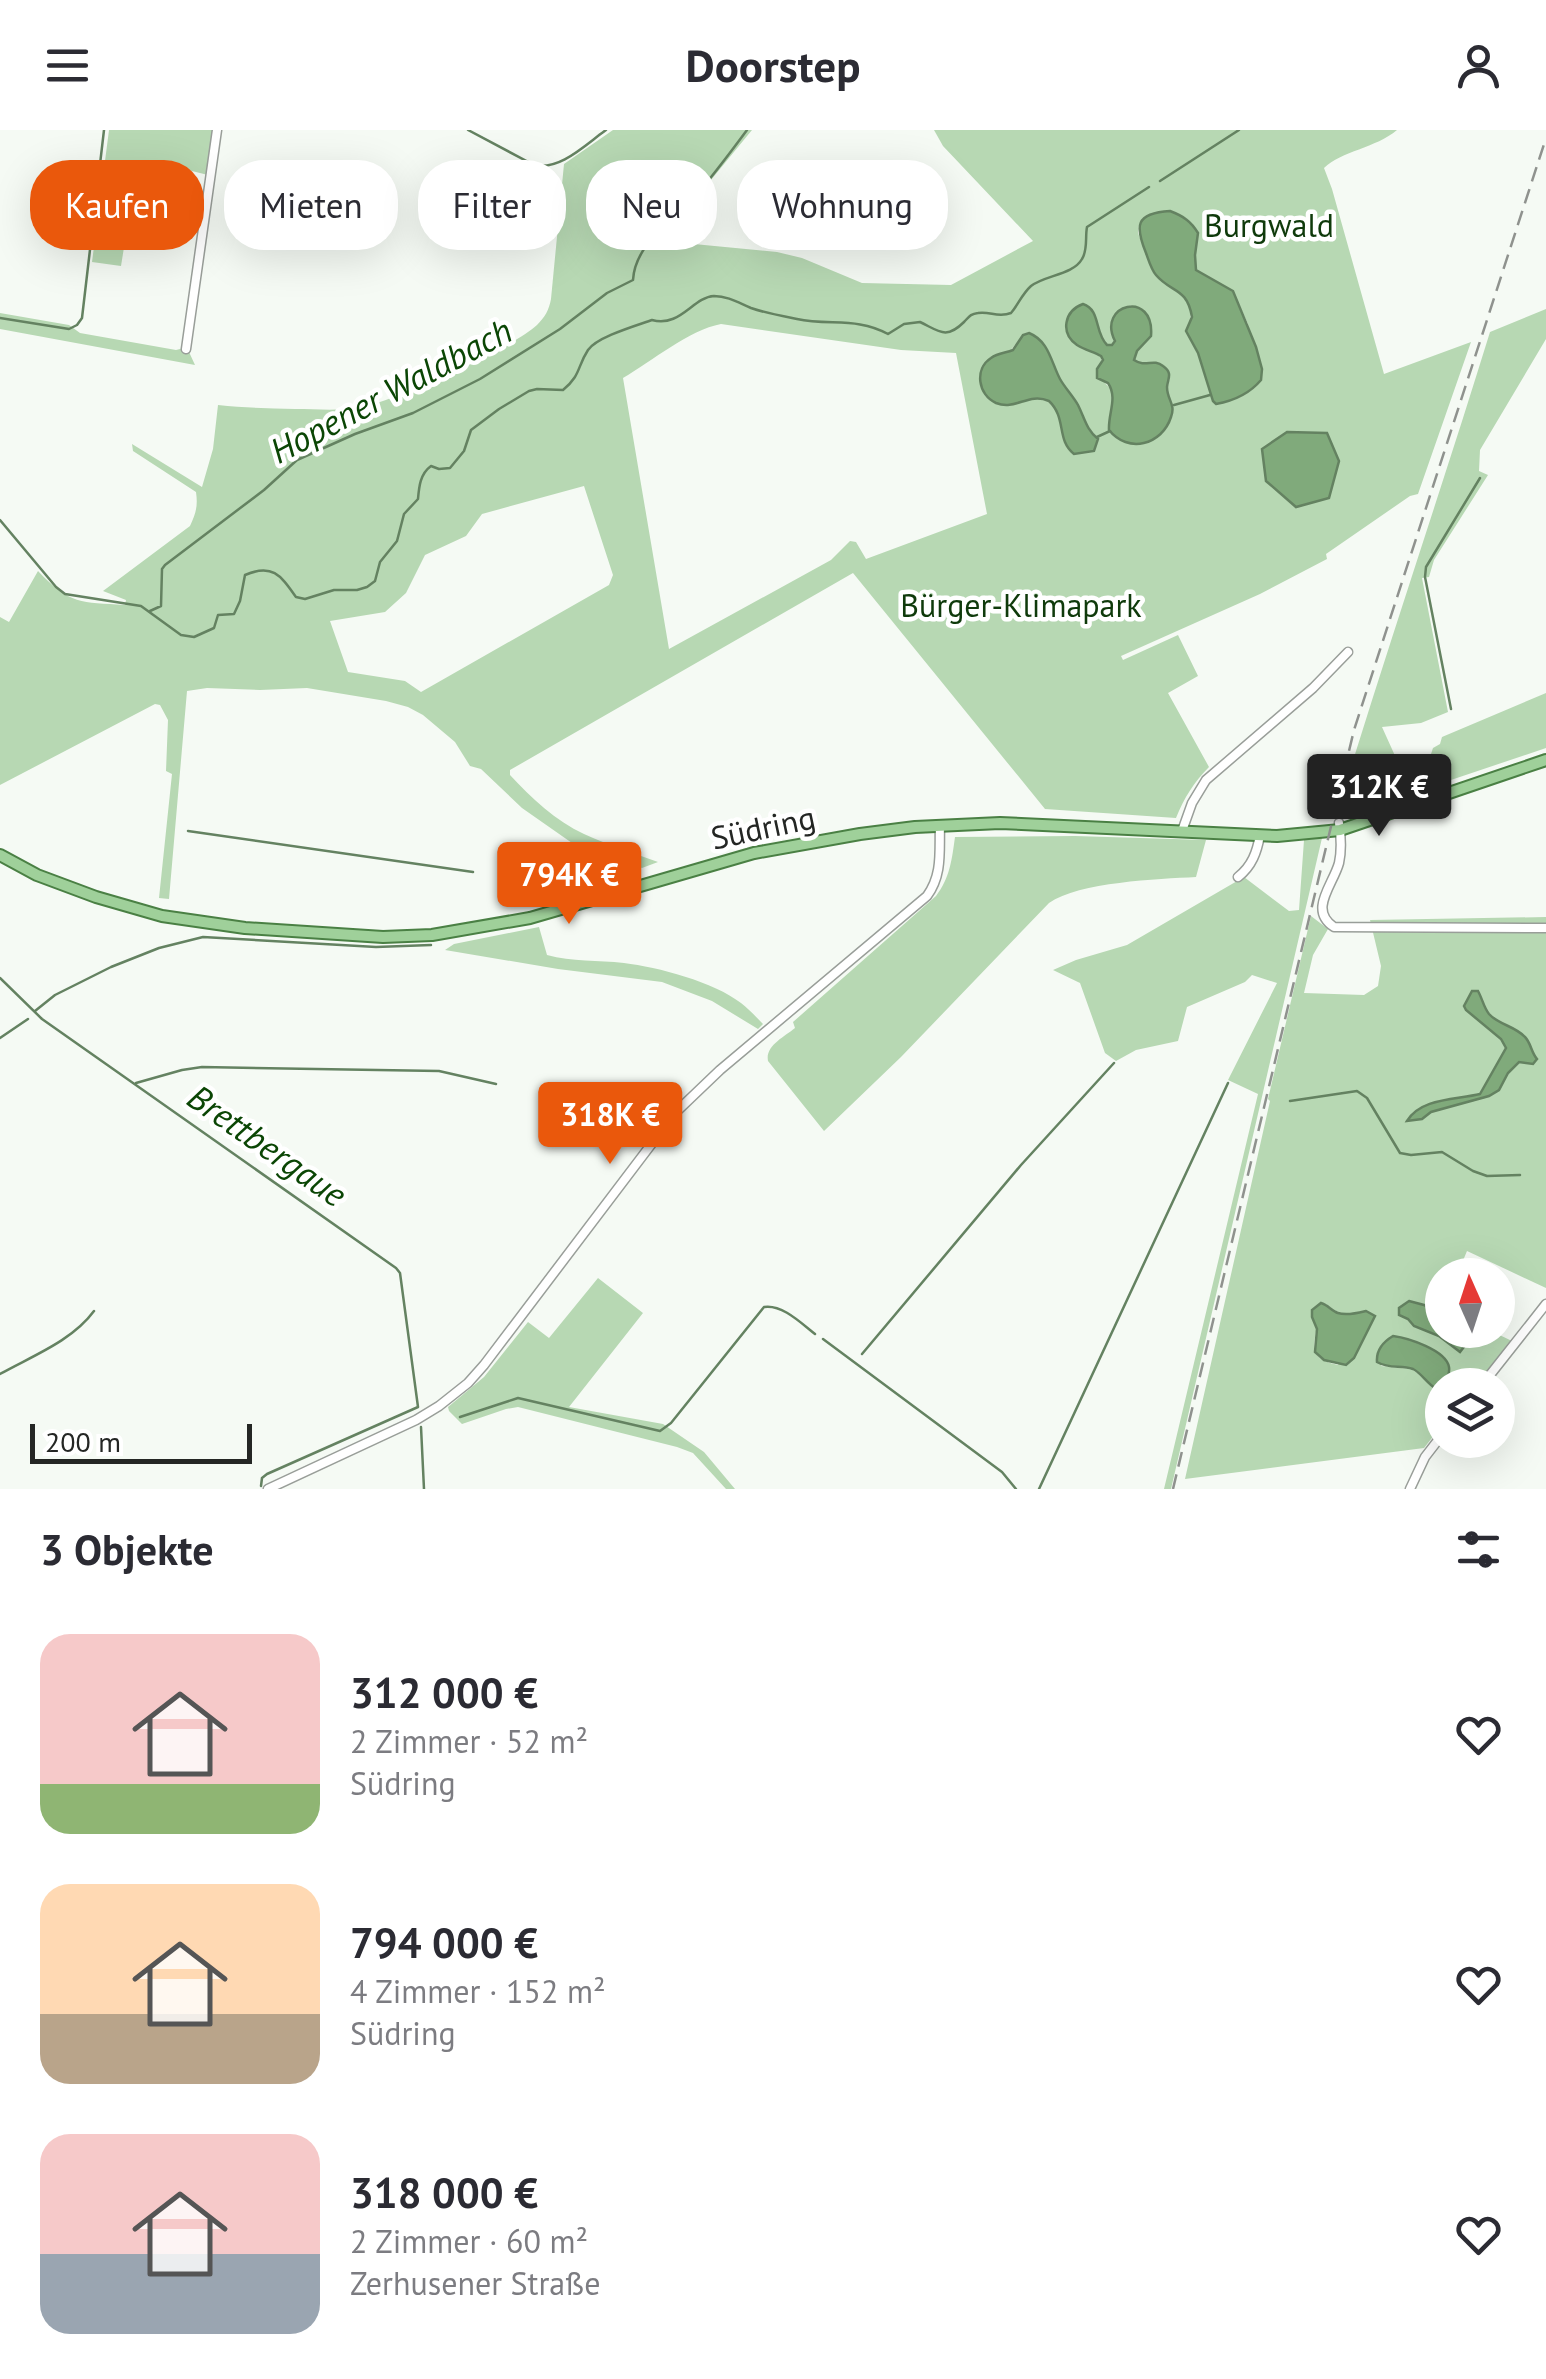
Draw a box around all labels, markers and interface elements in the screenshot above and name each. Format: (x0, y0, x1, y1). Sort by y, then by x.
text: Doorstep (686, 36, 860, 94)
icon: menu (40, 38, 95, 93)
icon: person (1451, 38, 1506, 93)
chip: Kaufen (30, 160, 204, 250)
chip: Mieten (224, 160, 398, 250)
chip: Filter (418, 160, 566, 250)
chip: Neu (586, 160, 717, 250)
chip: Wohnung (737, 160, 948, 250)
park label: Burgwald (1204, 204, 1334, 246)
water label: Hopener Waldbach (262, 307, 520, 473)
park label: Bürger-Klimapark (900, 584, 1142, 626)
pin: 312K € (1298, 754, 1460, 839)
text: 312K € (1329, 765, 1429, 807)
street label: Südring (707, 796, 819, 859)
pin: 794K € (488, 842, 650, 927)
text: 794K € (519, 853, 619, 895)
water label: Brettbergaue (179, 1074, 356, 1217)
pin: 318K € (529, 1082, 691, 1167)
text: 318K € (560, 1093, 660, 1135)
north arrow (1425, 1258, 1515, 1348)
map controls (1425, 1258, 1515, 1458)
button: layers (1425, 1368, 1515, 1458)
scale bar (30, 1419, 252, 1464)
text: 200 m (45, 1423, 121, 1460)
text: 3 Objekte (40, 1522, 214, 1577)
icon: filters (1451, 1522, 1506, 1577)
text: 312 000 € (350, 1665, 538, 1720)
icon: home (120, 1674, 240, 1794)
icon: heart (1451, 1707, 1506, 1762)
text: 2 Zimmer · 52 m² (350, 1720, 588, 1762)
text: Südring (350, 1762, 456, 1804)
text: 794 000 € (350, 1915, 538, 1970)
icon: home (120, 1924, 240, 2044)
icon: heart (1451, 1957, 1506, 2012)
text: 4 Zimmer · 152 m² (350, 1970, 606, 2012)
text: Südring (350, 2012, 456, 2054)
text: 318 000 € (350, 2165, 538, 2220)
icon: home (120, 2174, 240, 2294)
icon: heart (1451, 2207, 1506, 2262)
text: 2 Zimmer · 60 m² (350, 2220, 588, 2262)
text: Zerhusener Straße (350, 2262, 600, 2304)

